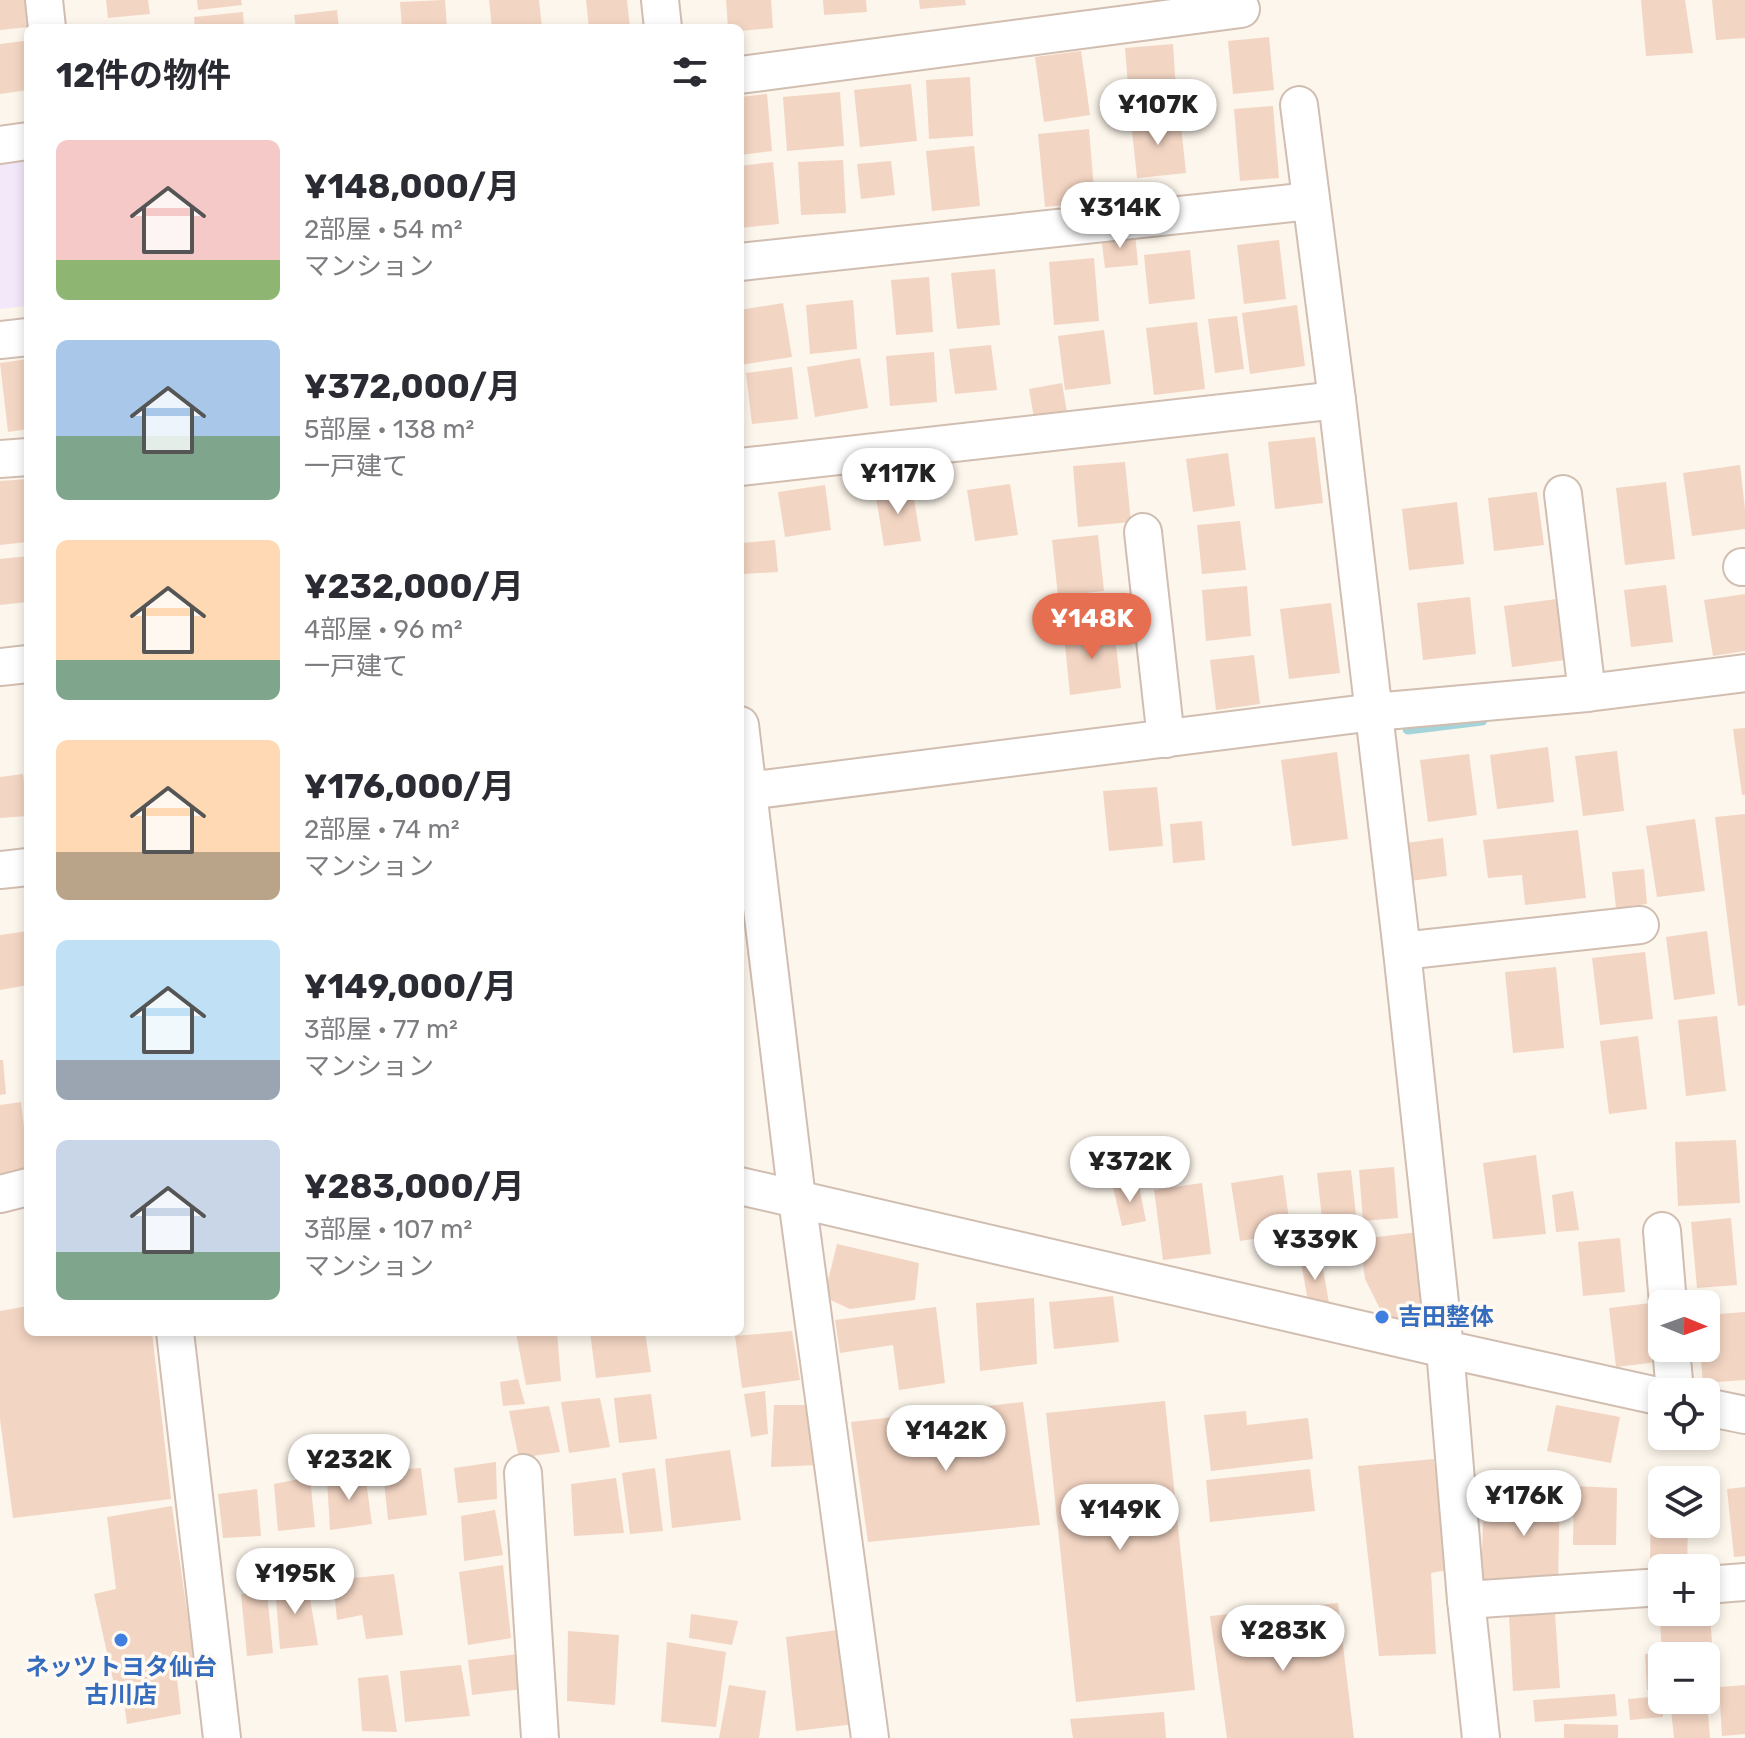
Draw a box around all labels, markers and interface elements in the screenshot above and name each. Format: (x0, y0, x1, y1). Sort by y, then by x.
icon: filters (668, 50, 712, 94)
text: 12件の物件 (56, 55, 231, 96)
pin: ¥107K (1102, 79, 1214, 147)
text: ¥107K (1118, 89, 1198, 120)
text: ¥148,000/月 (304, 166, 520, 207)
icon: home (120, 172, 216, 268)
pin: ¥314K (1064, 182, 1176, 250)
text: ¥314K (1079, 192, 1161, 223)
text: 2部屋 · 54 m² (304, 214, 463, 245)
text: マンション (304, 251, 434, 282)
text: ¥372,000/月 (304, 366, 521, 407)
icon: home (120, 372, 216, 468)
text: 5部屋 · 138 m² (304, 414, 474, 445)
pin: ¥117K (842, 448, 954, 516)
text: 一戸建て (304, 451, 408, 482)
text: ¥117K (860, 458, 936, 489)
text: ¥232,000/月 (304, 566, 524, 607)
icon: home (120, 572, 216, 668)
pin: ¥148K (1036, 593, 1148, 661)
text: ¥148K (1050, 603, 1134, 634)
text: 4部屋 · 96 m² (304, 614, 463, 645)
text: 一戸建て (304, 651, 408, 682)
text: ¥176,000/月 (304, 766, 515, 807)
icon: home (120, 772, 216, 868)
text: 2部屋 · 74 m² (304, 814, 460, 845)
text: マンション (304, 851, 434, 882)
text: ¥149,000/月 (304, 966, 517, 1007)
icon: home (120, 972, 216, 1068)
text: 3部屋 · 77 m² (304, 1014, 458, 1045)
text: マンション (304, 1051, 434, 1082)
pin: ¥372K (1074, 1136, 1186, 1204)
text: ¥372K (1088, 1146, 1172, 1177)
text: ¥283,000/月 (304, 1166, 525, 1207)
icon: home (120, 1172, 216, 1268)
text: 3部屋 · 107 m² (304, 1214, 472, 1245)
pin: ¥339K (1259, 1214, 1371, 1282)
text: ¥339K (1272, 1224, 1358, 1255)
text: マンション (304, 1251, 434, 1282)
north arrow (1648, 1290, 1720, 1362)
map controls (1648, 1290, 1720, 1714)
place label: 吉田整体 (1398, 1303, 1494, 1331)
marker: 吉田整体 (1373, 1308, 1391, 1326)
button: locate (1648, 1378, 1720, 1450)
pin: ¥142K (890, 1405, 1002, 1473)
text: ¥142K (905, 1415, 987, 1446)
pin: ¥232K (293, 1434, 405, 1502)
text: ¥232K (306, 1444, 392, 1475)
button: layers (1648, 1466, 1720, 1538)
pin: ¥176K (1468, 1470, 1580, 1538)
text: ¥176K (1484, 1480, 1564, 1511)
pin: ¥149K (1064, 1484, 1176, 1552)
text: ¥149K (1079, 1494, 1161, 1525)
pin: ¥195K (239, 1548, 351, 1616)
button: + (1648, 1554, 1720, 1626)
text: ¥195K (254, 1558, 336, 1589)
pin: ¥283K (1227, 1605, 1339, 1673)
text: ¥283K (1240, 1615, 1326, 1646)
marker: ネッツトヨタ仙台 古川店 (112, 1631, 130, 1649)
button: − (1648, 1642, 1720, 1714)
place label: ネッツトヨタ仙台 古川店 (25, 1653, 217, 1709)

